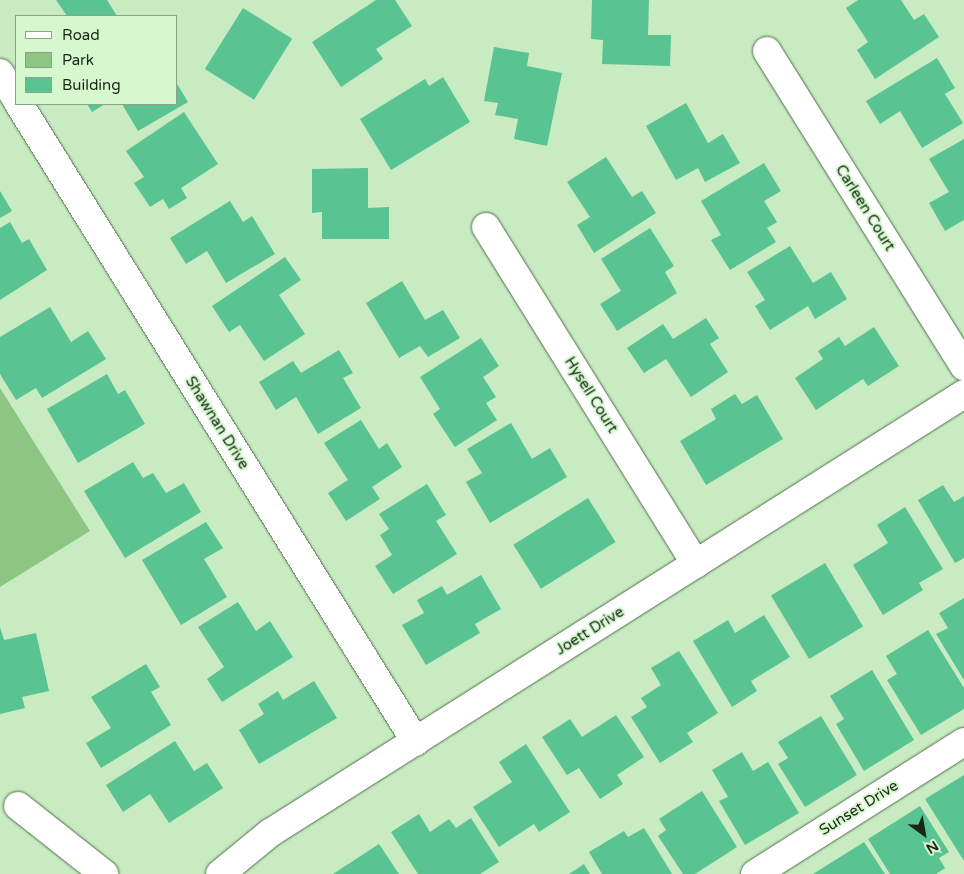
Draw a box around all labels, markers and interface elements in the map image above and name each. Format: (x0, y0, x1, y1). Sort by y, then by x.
legend (15, 15, 178, 105)
text: Road (62, 26, 100, 44)
text: Park (62, 51, 94, 69)
text: Building (62, 76, 121, 94)
street label: Carleen Court (831, 162, 899, 254)
street label: Hysell Court (561, 354, 621, 436)
street label: Shawnan Drive (181, 373, 253, 473)
street label: Joett Drive (553, 603, 627, 659)
street label: Sunset Drive (816, 777, 902, 839)
north arrow (899, 809, 949, 859)
text: N (923, 837, 941, 857)

